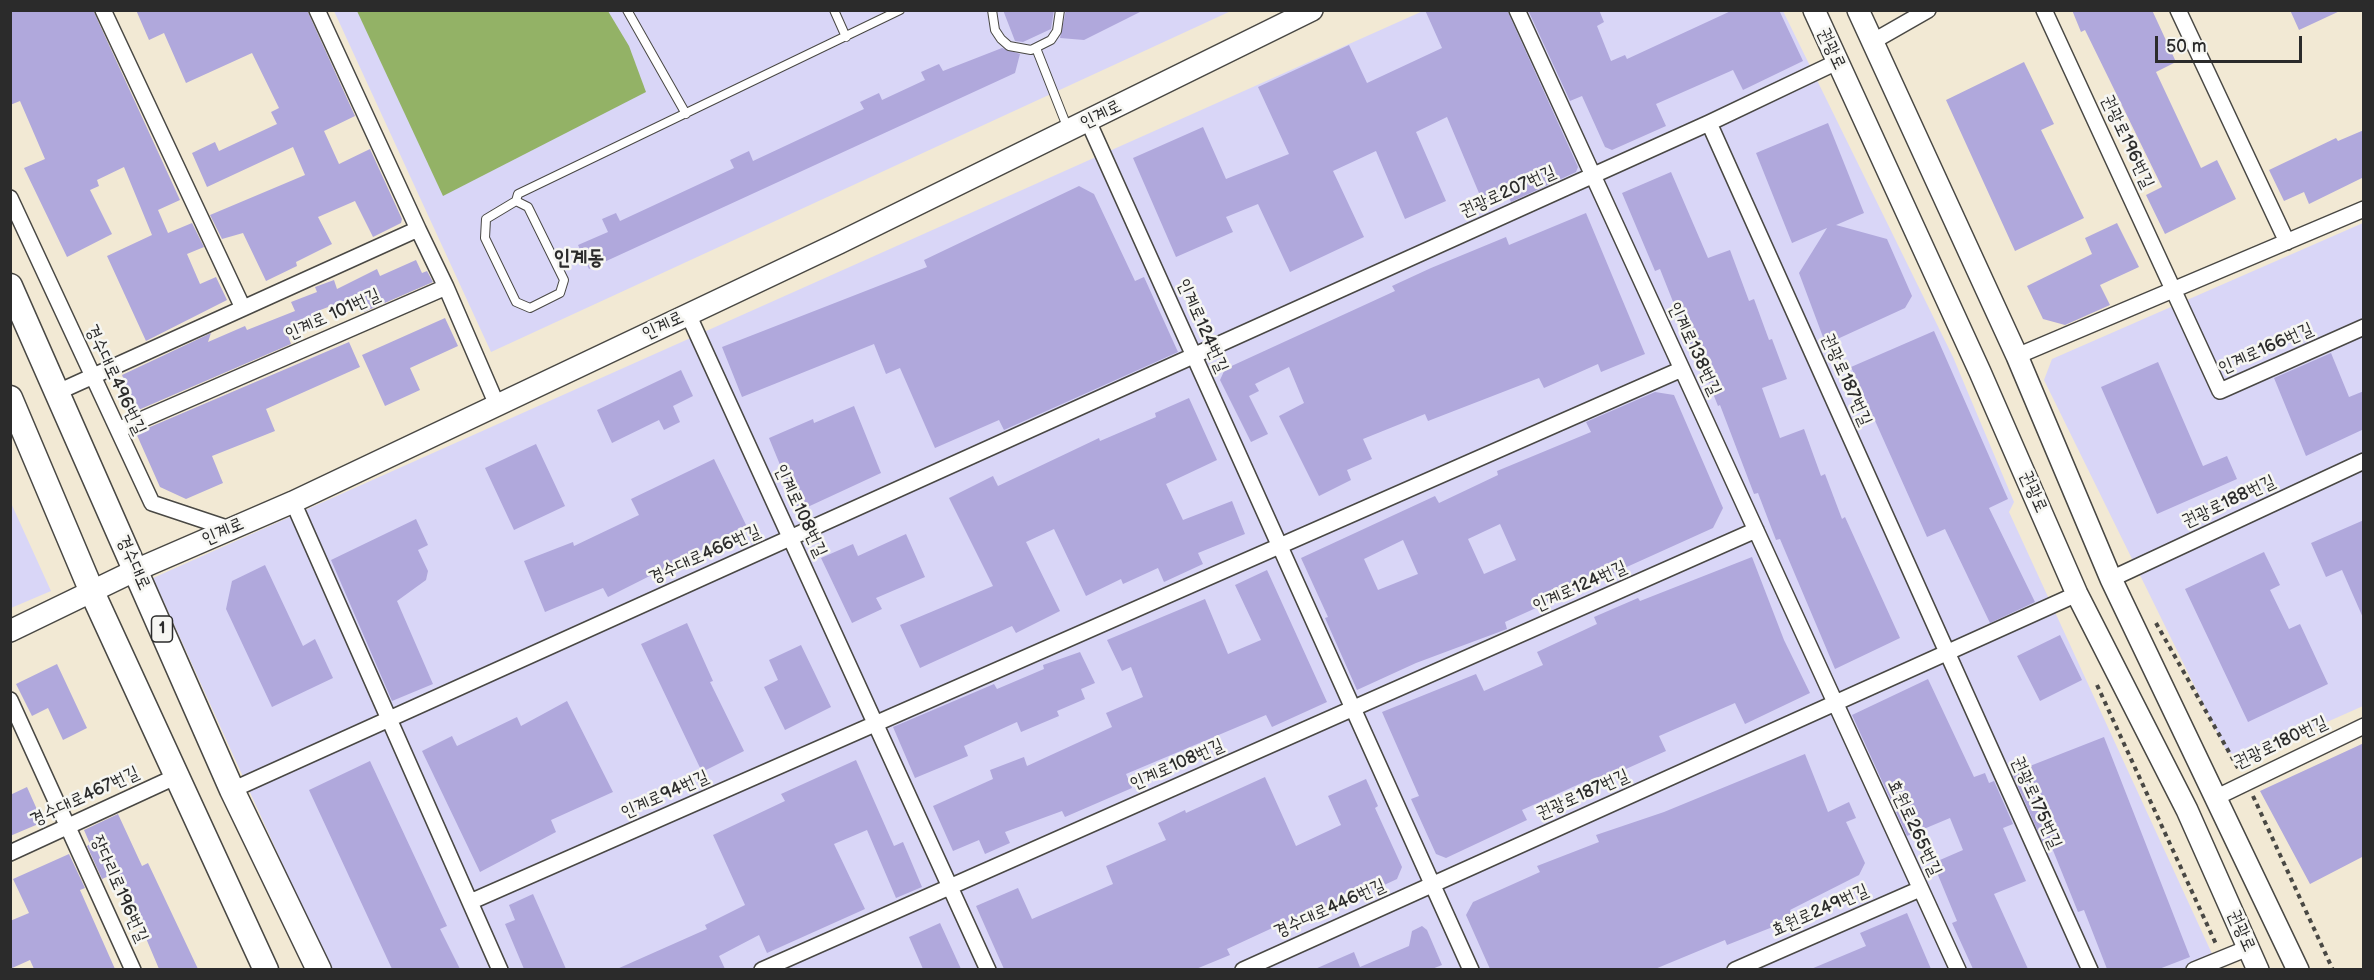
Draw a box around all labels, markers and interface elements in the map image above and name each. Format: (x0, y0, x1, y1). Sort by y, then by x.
scale bar (2158, 24, 2305, 62)
street label: 권광로 (1812, 25, 1850, 73)
text: 50 m (2166, 36, 2207, 57)
street label: 권광로196번길 (2096, 92, 2158, 192)
street label: 인계로 (1077, 96, 1125, 134)
street label: 권광로207번길 (1457, 161, 1559, 223)
district label: 인계동 (554, 246, 604, 272)
street label: 인계로124번길 (1172, 276, 1232, 376)
street label: 인계로 101번길 (282, 284, 384, 346)
street label: 인계로138번길 (1663, 299, 1725, 399)
street label: 인계로 (639, 307, 687, 345)
street label: 인계로166번길 (2215, 319, 2317, 379)
street label: 경수대로496번길 (80, 321, 150, 439)
street label: 권광로187번길 (1816, 331, 1876, 429)
street label: 인계로108번길 (769, 461, 831, 561)
street label: 권광로 (2014, 468, 2052, 516)
street label: 권광로188번길 (2179, 471, 2279, 533)
street label: 인계로 (199, 514, 247, 550)
street label: 경수대로466번길 (646, 521, 764, 589)
street label: 경수대로 (111, 532, 155, 594)
street label: 인계로124번길 (1530, 557, 1630, 617)
road number: 1 (152, 616, 172, 642)
street label: 권광로180번길 (2231, 712, 2331, 774)
street label: 인계로108번길 (1127, 735, 1227, 795)
street label: 권광로175번길 (2006, 754, 2066, 852)
street label: 경수대로467번길 (27, 762, 143, 832)
street label: 권광로187번길 (1534, 765, 1632, 825)
street label: 인계로94번길 (618, 766, 712, 824)
street label: 효원로265번길 (1882, 776, 1946, 880)
street label: 장다리로196번길 (86, 832, 152, 946)
street label: 경수대로446번길 (1271, 875, 1389, 943)
street label: 효원로249번길 (1768, 880, 1872, 942)
street label: 권광로 (2222, 907, 2260, 955)

